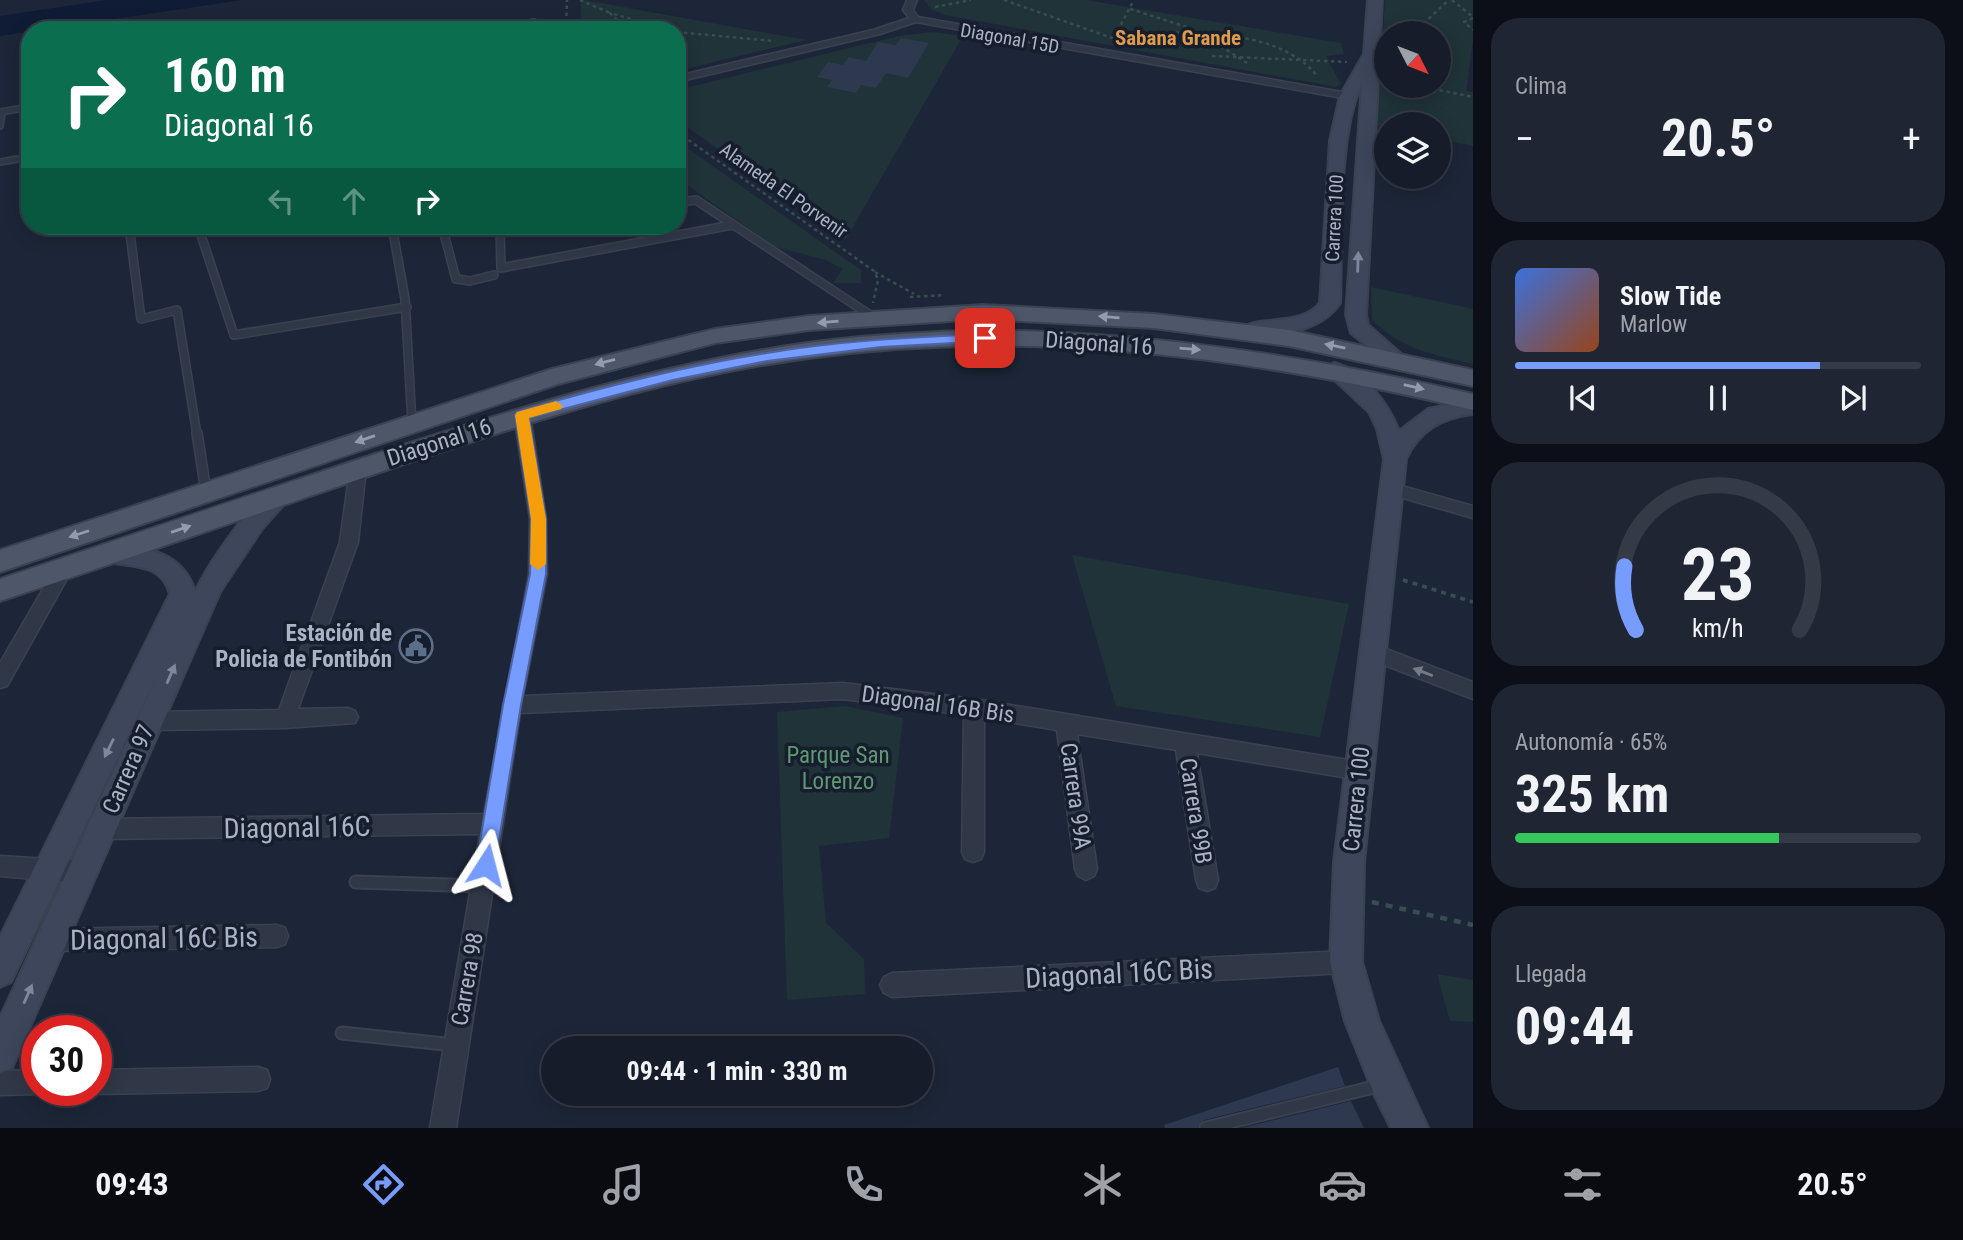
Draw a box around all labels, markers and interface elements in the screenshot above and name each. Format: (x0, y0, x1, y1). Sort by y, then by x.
street label: Diagonal 15D (959, 18, 1061, 58)
north arrow (1374, 21, 1451, 98)
map controls (1374, 21, 1451, 189)
district label: Sabana Grande (1115, 26, 1241, 50)
text: 160 m (164, 47, 286, 104)
icon: right (49, 49, 140, 140)
text: Clima (1515, 73, 1567, 100)
text: Diagonal 16 (164, 106, 314, 144)
text: 20.5° (1661, 108, 1775, 169)
button: layers (1374, 112, 1451, 189)
text: − (1515, 117, 1534, 161)
text: + (1902, 117, 1921, 161)
street label: Alameda El Porvenir (715, 138, 852, 243)
street label: Carrera 100 (1321, 174, 1348, 262)
icon: left (262, 182, 300, 220)
icon: ahead (335, 182, 373, 220)
icon: right (408, 182, 446, 220)
one-way arrow (1353, 250, 1364, 272)
text: Slow Tide (1620, 281, 1721, 311)
pin (955, 308, 1015, 368)
one-way arrow (1098, 311, 1120, 322)
text: Marlow (1620, 311, 1687, 338)
one-way arrow (817, 316, 839, 327)
icon: arrive (966, 319, 1004, 357)
street label: Diagonal 16 (1044, 326, 1154, 361)
one-way arrow (1324, 341, 1346, 352)
one-way arrow (1179, 344, 1201, 355)
one-way arrow (593, 357, 615, 368)
icon: previous (1564, 379, 1602, 417)
icon: pause (1699, 379, 1737, 417)
icon: next (1834, 379, 1872, 417)
one-way arrow (1403, 382, 1425, 393)
street label: Diagonal 16 (384, 413, 495, 472)
one-way arrow (354, 434, 375, 444)
one-way arrow (170, 523, 191, 534)
one-way arrow (69, 530, 90, 540)
text: 23 (1681, 532, 1755, 618)
text: km/h (1692, 614, 1744, 643)
place label: Estación de Policia de Fontibón (215, 620, 392, 673)
public building icon: Estación de Policia de Fontibón (397, 627, 435, 665)
one-way arrow (165, 664, 177, 684)
one-way arrow (1412, 666, 1433, 677)
street label: Diagonal 16B Bis (860, 680, 1016, 729)
street label: Carrera 97 (97, 721, 160, 818)
text: Autonomía · 65% (1515, 729, 1667, 756)
one-way arrow (103, 738, 114, 758)
street label: Carrera 99A (1055, 741, 1096, 851)
park label: Parque San Lorenzo (786, 742, 890, 795)
street label: Carrera 100 (1338, 745, 1375, 853)
street label: Carrera 99B (1174, 756, 1217, 866)
text: 325 km (1515, 764, 1669, 825)
street label: Diagonal 16C (223, 810, 371, 845)
position arrow (449, 828, 523, 902)
street label: Diagonal 16C Bis (70, 920, 258, 957)
street label: Carrera 98 (446, 930, 489, 1028)
street label: Diagonal 16C Bis (1024, 952, 1214, 995)
text: Llegada (1515, 961, 1587, 988)
one-way arrow (22, 984, 34, 1004)
text: 09:44 (1515, 996, 1634, 1057)
speed limit sign: 30 (21, 1015, 112, 1106)
text: 09:44 · 1 min · 330 m (627, 1056, 847, 1086)
icon: directions (359, 1160, 408, 1209)
icon: music (599, 1160, 648, 1209)
icon: phone (839, 1160, 888, 1209)
icon: climate (1078, 1160, 1127, 1209)
icon: car (1318, 1160, 1367, 1209)
icon: filters (1558, 1160, 1607, 1209)
text: 09:43 (95, 1165, 169, 1203)
text: 20.5° (1797, 1165, 1868, 1203)

